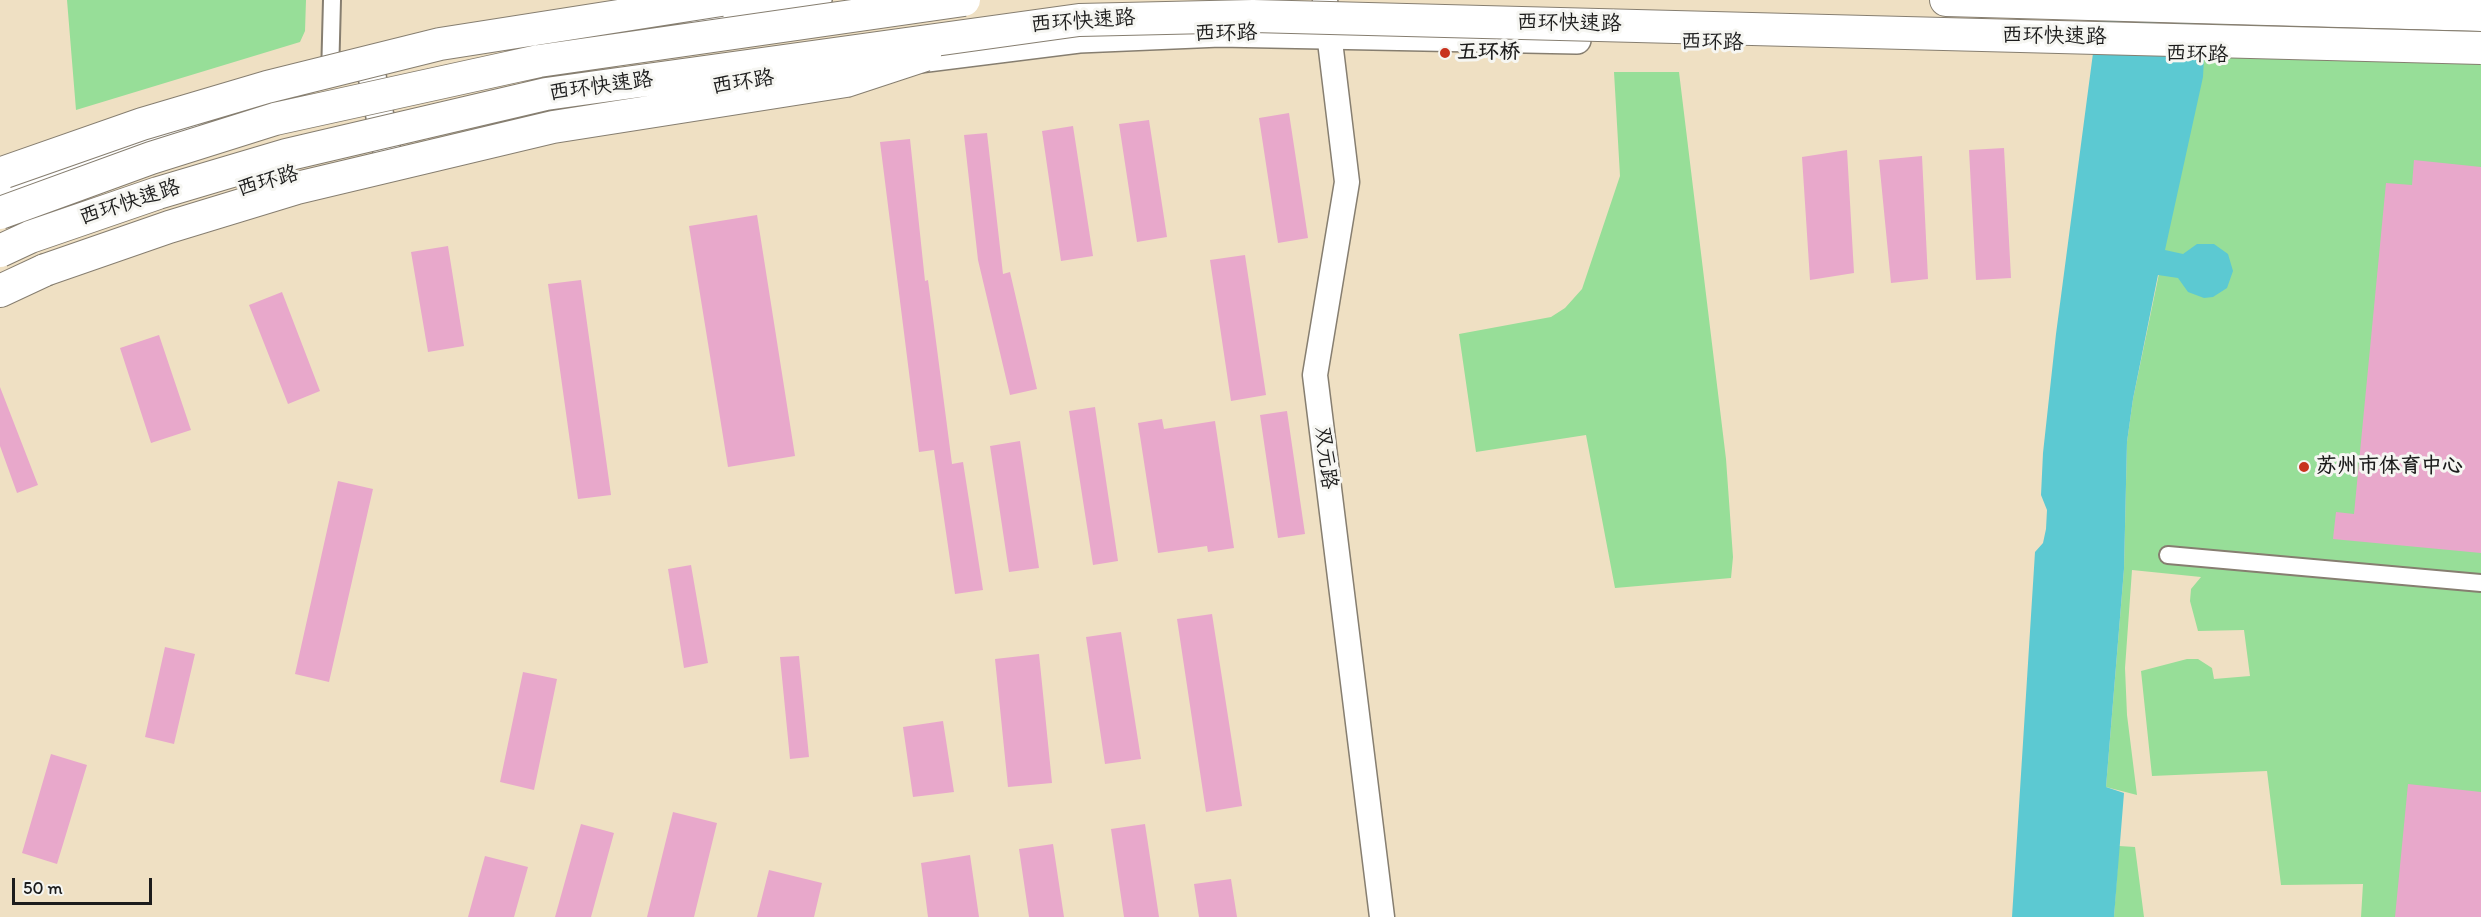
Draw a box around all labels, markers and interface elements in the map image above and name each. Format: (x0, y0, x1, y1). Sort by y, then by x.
street label: 西环快速路 (1030, 6, 1136, 38)
street label: 西环快速路 (1516, 10, 1622, 38)
street label: 西环路 (1194, 21, 1258, 47)
street label: 西环快速路 (2001, 23, 2107, 51)
street label: 西环路 (1680, 30, 1744, 56)
place label: 五环桥 (1457, 40, 1520, 66)
street label: 西环路 (2165, 41, 2229, 69)
marker: 五环桥 (1438, 46, 1452, 60)
street label: 西环路 (710, 66, 776, 100)
street label: 西环快速路 (547, 67, 655, 107)
street label: 西环路 (234, 161, 302, 203)
street label: 西环快速路 (76, 175, 184, 231)
street label: 双元路 (1309, 425, 1341, 491)
place label: 苏州市体育中心 (2316, 454, 2463, 480)
marker: 苏州市体育中心 (2297, 460, 2311, 474)
scale bar (15, 866, 154, 904)
text: 50 m (23, 877, 63, 899)

